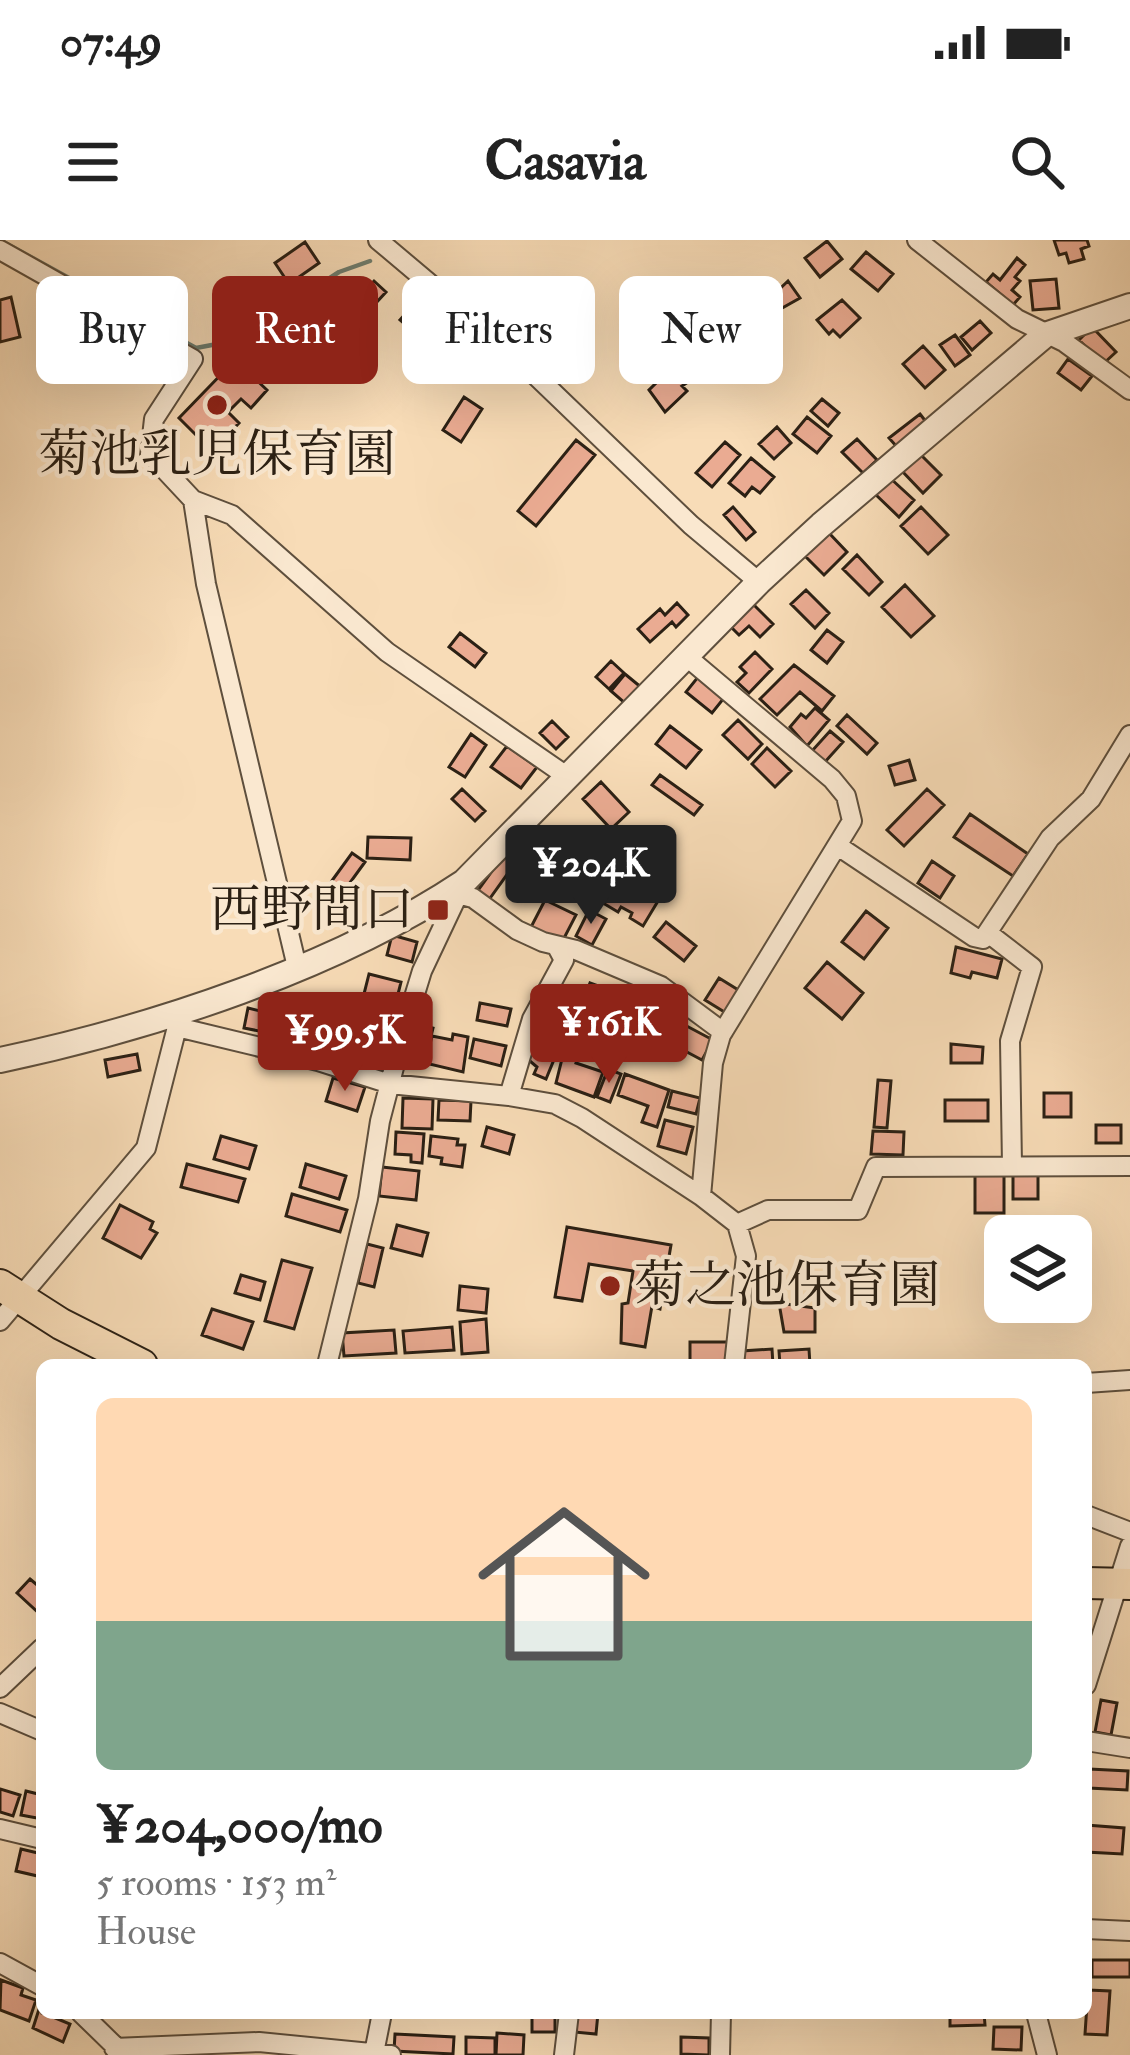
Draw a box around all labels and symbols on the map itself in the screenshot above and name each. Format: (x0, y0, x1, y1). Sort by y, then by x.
marker: 菊池乳児保育園 (204, 392, 230, 418)
place label: 菊池乳児保育園 (38, 423, 396, 487)
pin: ¥204K (507, 825, 675, 927)
place label: 西野間口 (210, 878, 414, 942)
marker: 西野間口 (425, 897, 451, 923)
pin: ¥161K (525, 984, 693, 1086)
pin: ¥99.5K (247, 992, 443, 1094)
place label: 菊之池保育園 (634, 1254, 940, 1318)
marker: 菊之池保育園 (597, 1273, 623, 1299)

